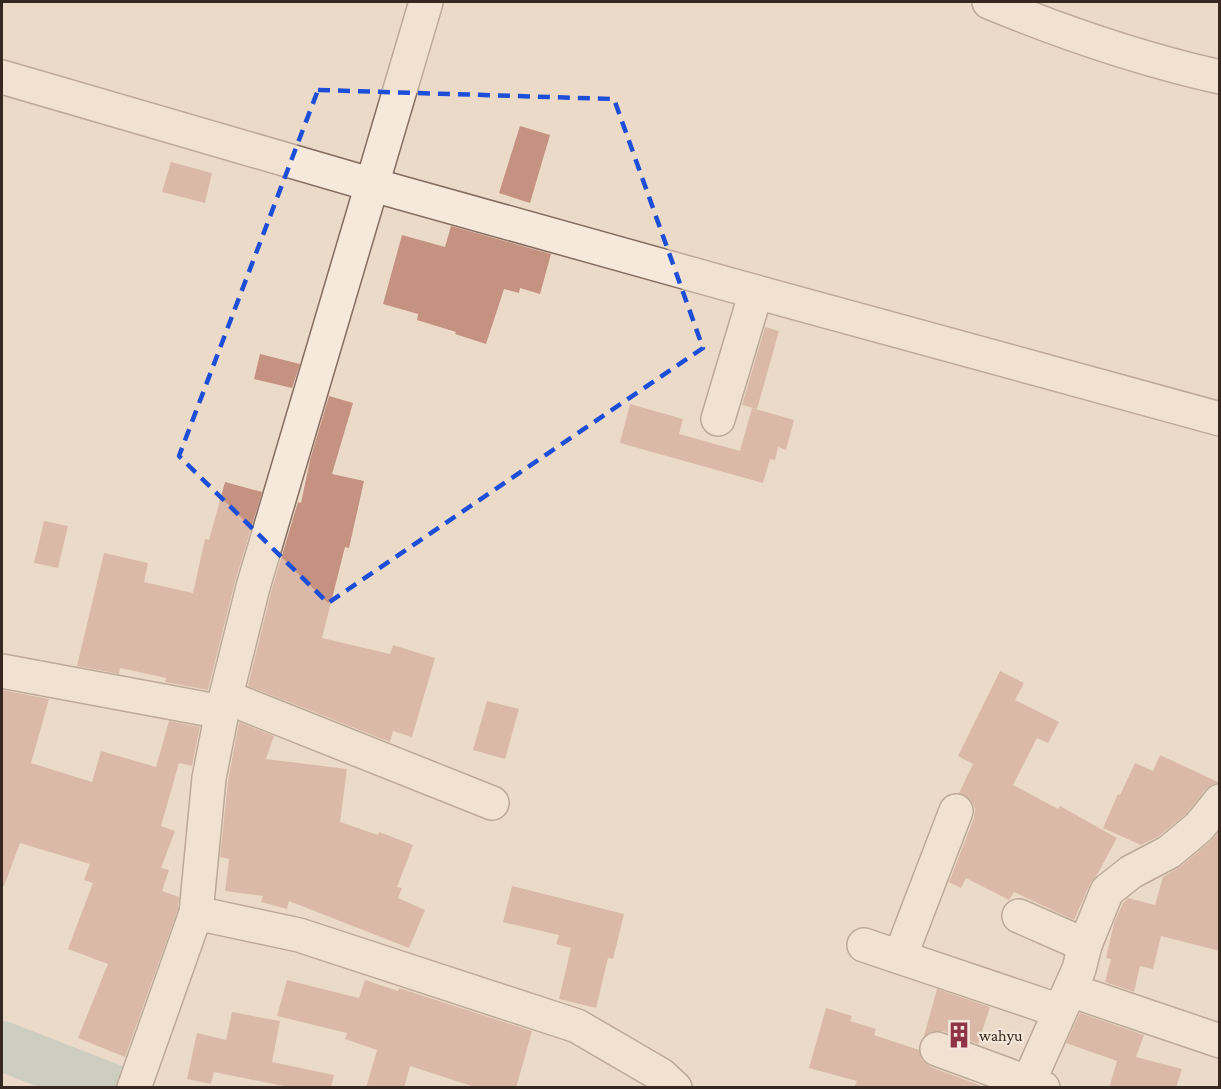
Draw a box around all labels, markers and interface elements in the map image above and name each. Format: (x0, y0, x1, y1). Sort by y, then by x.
building icon: wahyu (944, 1020, 974, 1050)
place label: wahyu (979, 1027, 1023, 1045)

